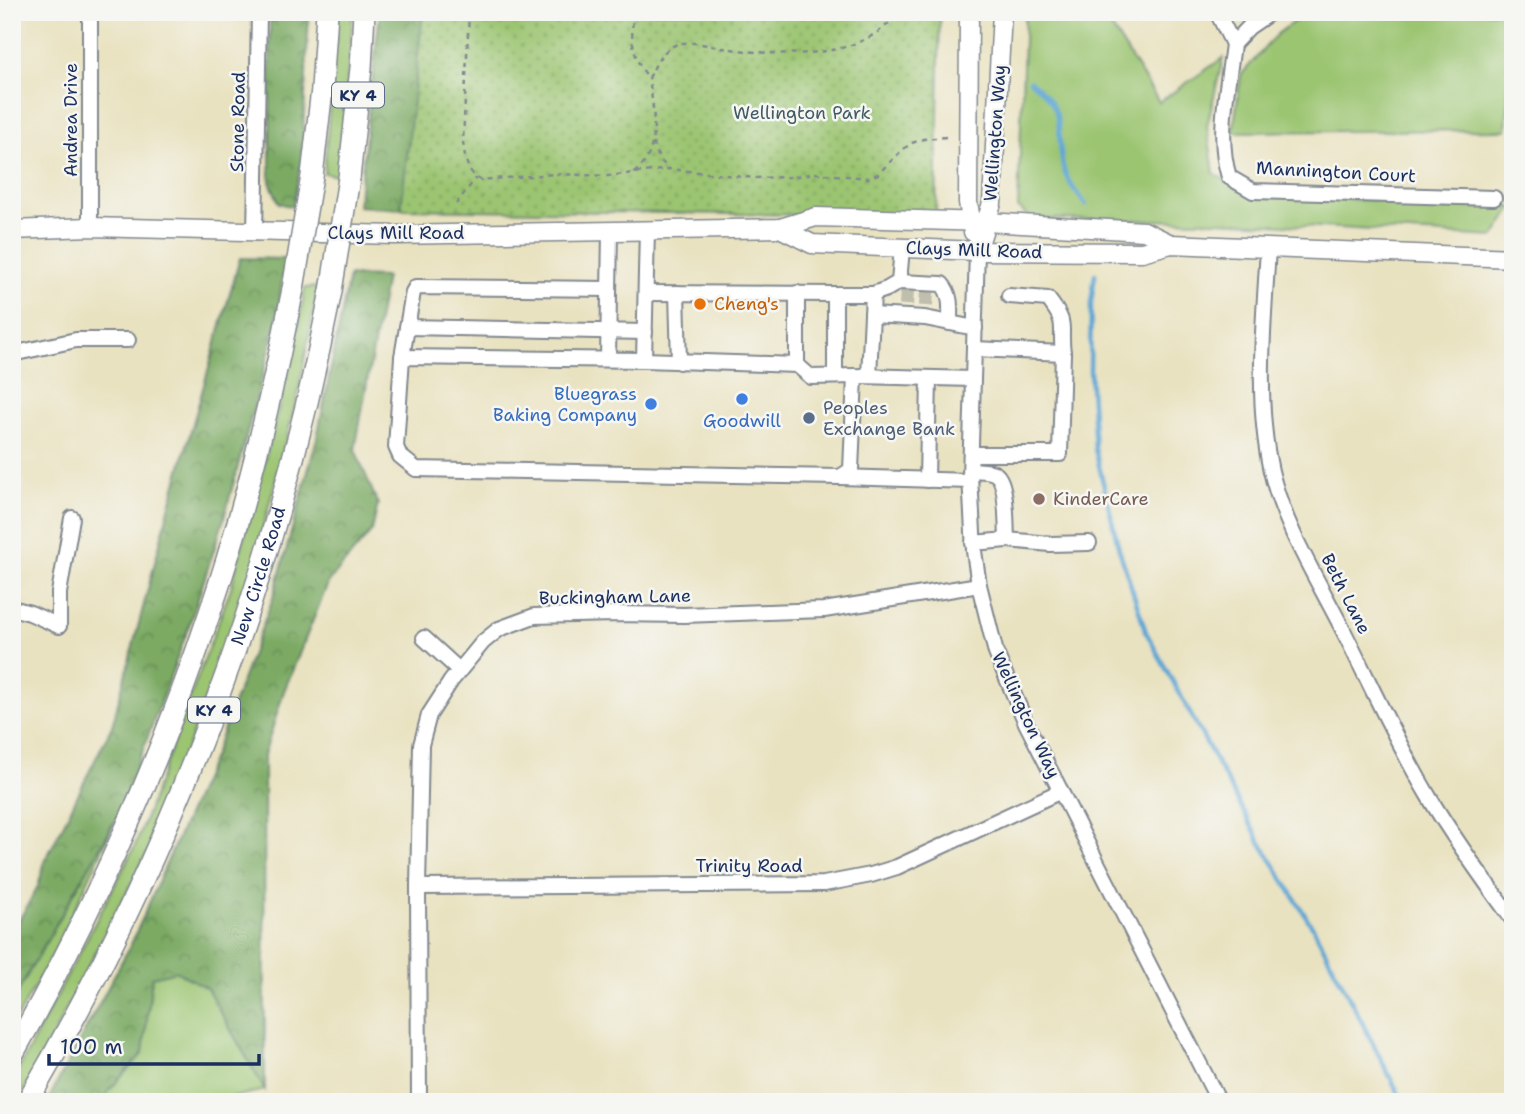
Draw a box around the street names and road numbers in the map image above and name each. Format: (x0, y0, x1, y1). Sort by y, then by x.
street label: Andrea Drive (59, 63, 83, 177)
street label: Wellington Way (978, 64, 1012, 202)
street label: Stone Road (225, 72, 251, 172)
road number: KY 4 (332, 82, 384, 108)
street label: Mannington Court (1256, 156, 1417, 188)
street label: Clays Mill Road (328, 221, 464, 245)
street label: Clays Mill Road (905, 236, 1043, 264)
street label: New Circle Road (225, 504, 291, 648)
street label: Beth Lane (1315, 550, 1377, 638)
street label: Buckingham Lane (539, 584, 691, 610)
street label: Wellington Way (986, 648, 1066, 782)
road number: KY 4 (188, 698, 240, 722)
street label: Trinity Road (695, 854, 803, 878)

